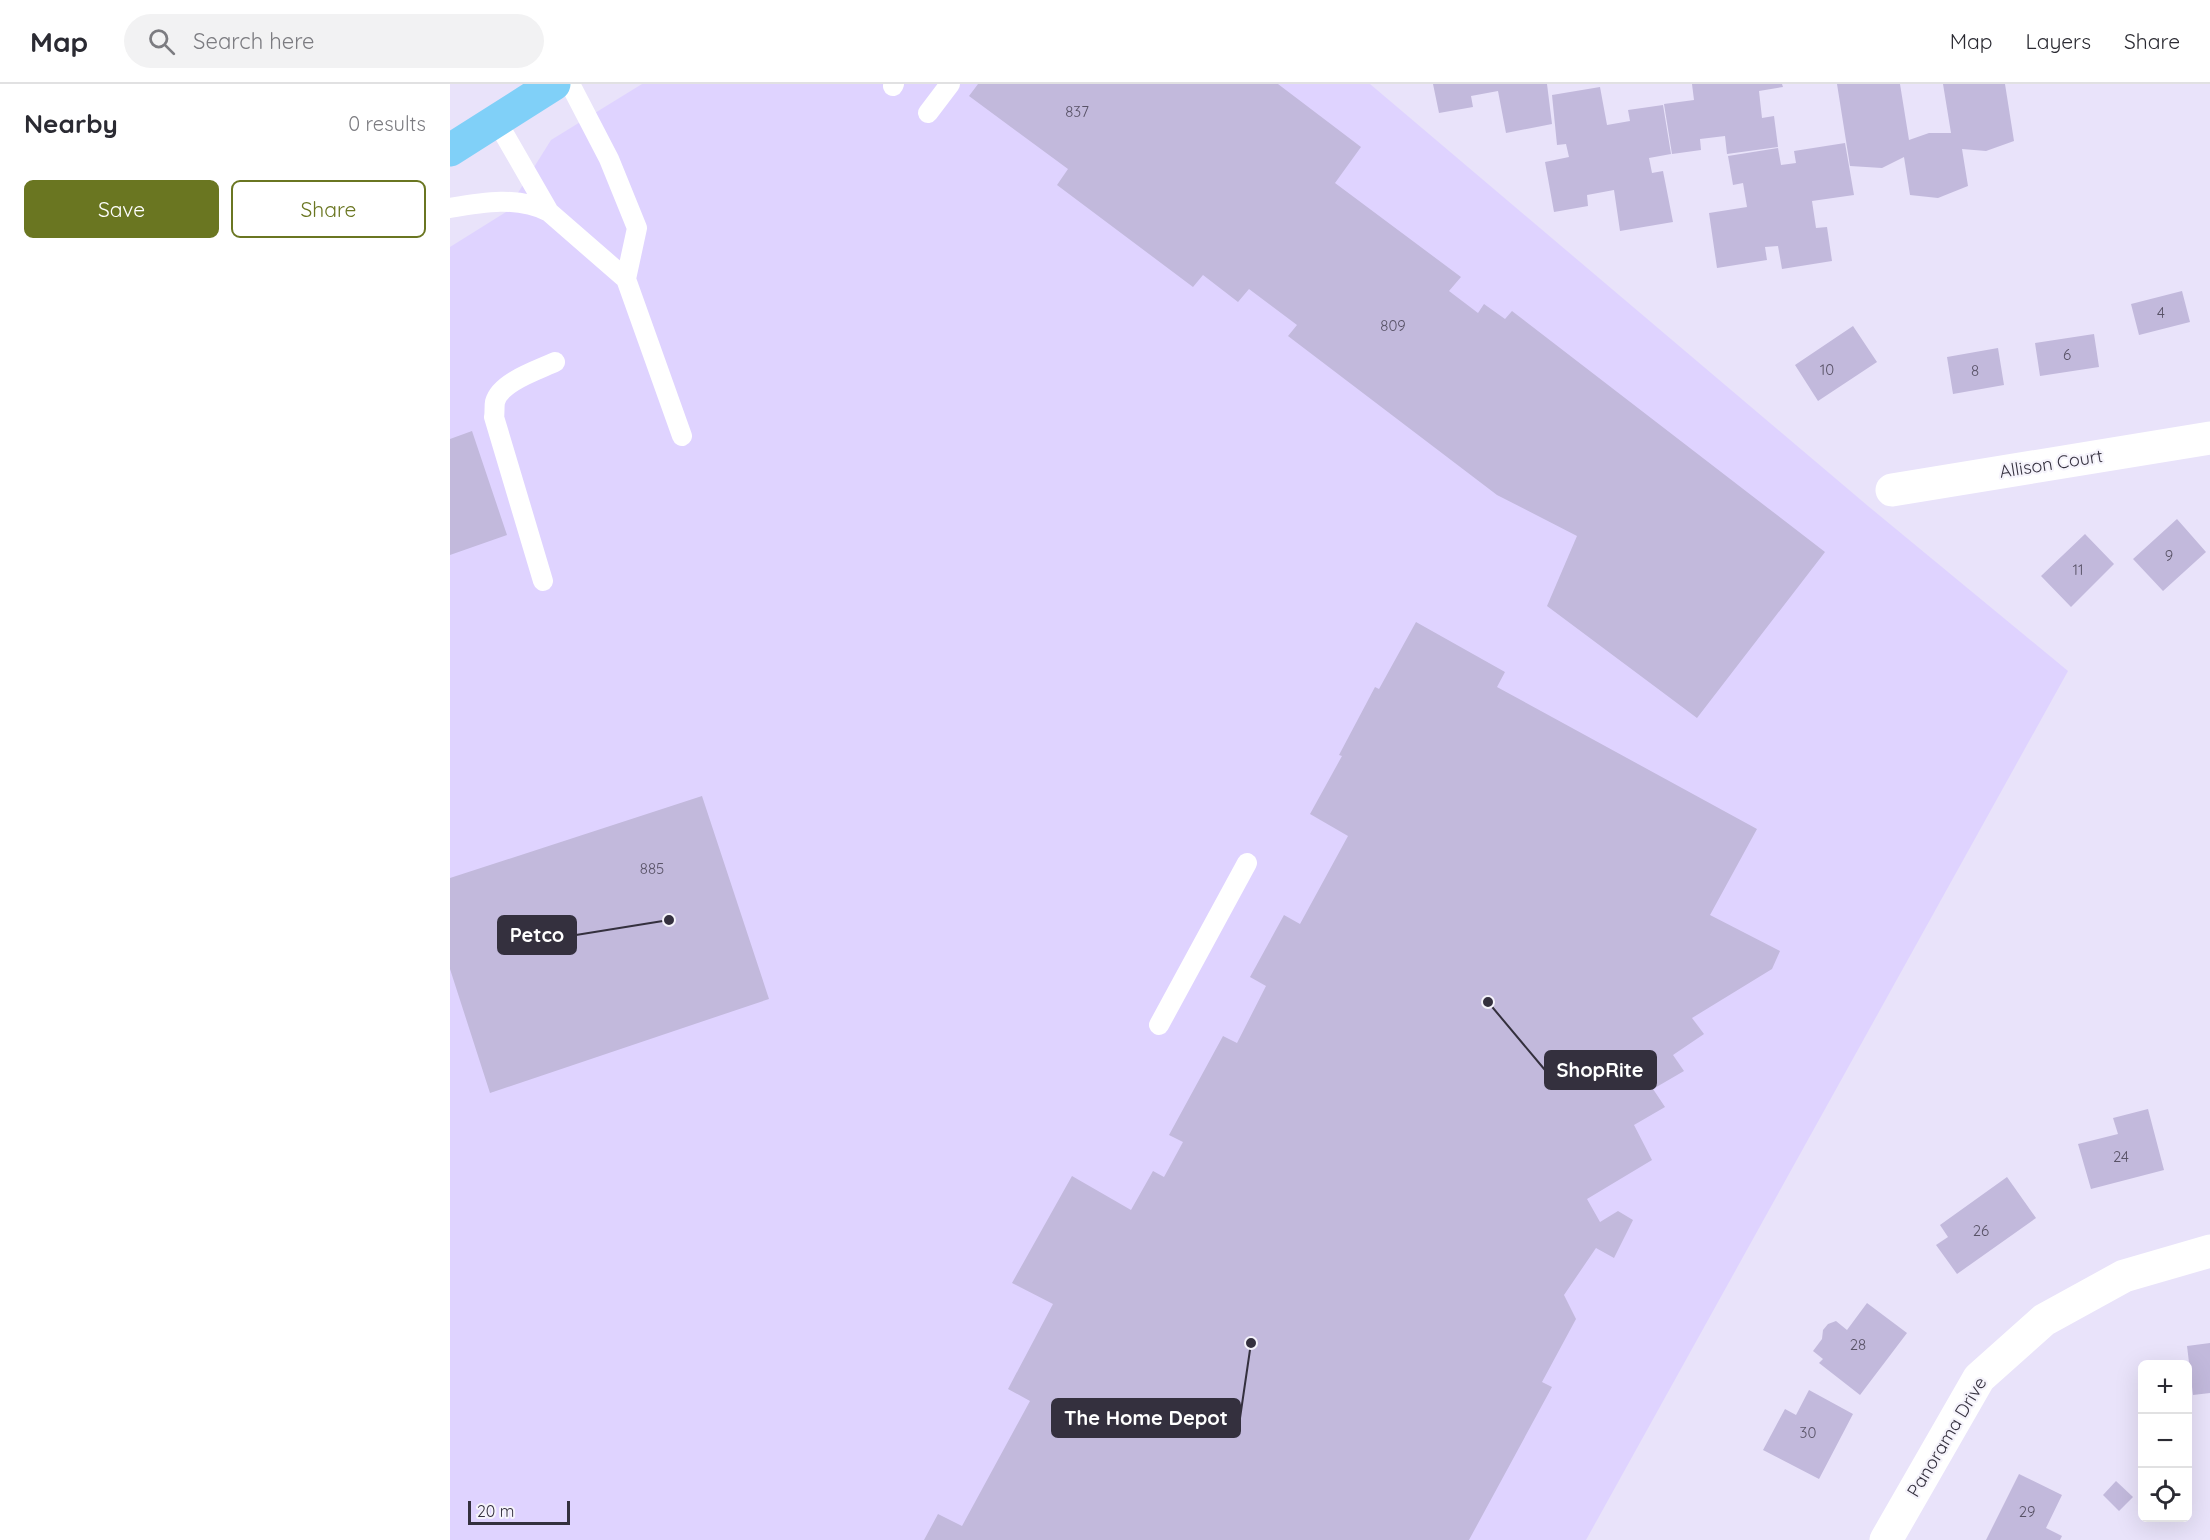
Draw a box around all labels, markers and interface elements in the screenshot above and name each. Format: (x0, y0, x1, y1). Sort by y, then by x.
search box (124, 14, 544, 68)
text: Map (30, 24, 88, 59)
icon: search (145, 25, 178, 58)
text: Search here (193, 27, 315, 55)
text: Map (1950, 28, 1993, 54)
text: Layers (2026, 28, 2091, 54)
text: Share (2124, 28, 2180, 54)
house number: 837 (1065, 102, 1089, 121)
text: Nearby (24, 107, 118, 140)
text: 0 results (348, 111, 426, 136)
button: Save (24, 180, 219, 238)
button: Share (231, 180, 426, 238)
house number: 4 (2157, 303, 2165, 322)
house number: 809 (1380, 316, 1406, 335)
house number: 6 (2063, 345, 2071, 364)
house number: 10 (1820, 360, 1834, 379)
house number: 8 (1971, 361, 1979, 380)
street label: Allison Court (1998, 444, 2104, 483)
house number: 9 (2165, 546, 2173, 565)
house number: 11 (2072, 560, 2084, 579)
house number: 885 (640, 859, 664, 878)
callout: Petco (498, 916, 576, 954)
text: Petco (510, 922, 564, 947)
callout: ShopRite (1545, 1051, 1656, 1089)
text: ShopRite (1556, 1057, 1644, 1082)
house number: 24 (2113, 1147, 2129, 1166)
house number: 26 (1973, 1221, 1989, 1240)
house number: 28 (1850, 1335, 1866, 1354)
map controls (2138, 1360, 2192, 1522)
button: + (2138, 1360, 2192, 1414)
street label: Panorama Drive (1902, 1373, 1991, 1501)
callout: The Home Depot (1052, 1399, 1240, 1437)
text: The Home Depot (1064, 1405, 1228, 1430)
button: − (2138, 1414, 2192, 1468)
house number: 30 (1800, 1423, 1816, 1442)
button: locate (2138, 1468, 2192, 1522)
scale bar (468, 1498, 570, 1526)
text: 20 m (477, 1501, 514, 1521)
house number: 29 (2019, 1502, 2035, 1521)

